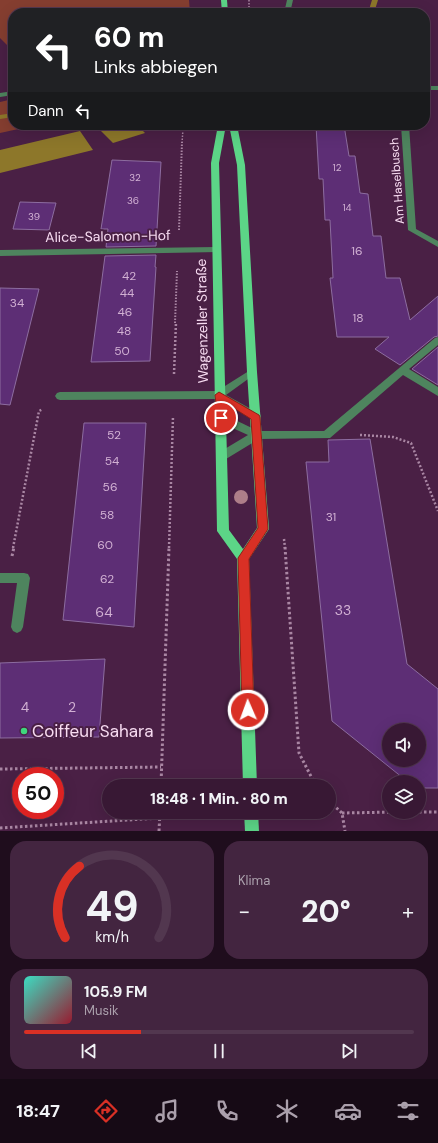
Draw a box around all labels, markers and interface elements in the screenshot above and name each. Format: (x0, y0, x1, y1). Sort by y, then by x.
text: 60 m (94, 19, 164, 56)
icon: left (28, 24, 80, 76)
text: Links abbiegen (94, 55, 218, 79)
icon: left (72, 100, 94, 122)
text: Dann (28, 101, 64, 121)
street label: Am Haselbusch (386, 137, 408, 225)
house number: 12 (333, 161, 342, 174)
house number: 32 (129, 171, 141, 184)
house number: 36 (127, 194, 139, 207)
house number: 14 (342, 201, 352, 214)
house number: 39 (28, 210, 40, 223)
street label: Alice-Salomon-Hof (45, 226, 171, 246)
house number: 16 (351, 243, 363, 259)
street label: Wagenzeller Straße (192, 258, 212, 384)
house number: 42 (122, 268, 136, 284)
house number: 44 (120, 285, 134, 301)
house number: 34 (10, 295, 24, 311)
house number: 46 (118, 304, 132, 320)
house number: 18 (352, 310, 364, 326)
house number: 48 (117, 323, 131, 339)
house number: 50 (114, 343, 130, 359)
pin (204, 401, 238, 435)
icon: arrive (210, 407, 232, 429)
house number: 52 (107, 427, 121, 443)
house number: 54 (105, 453, 119, 469)
house number: 56 (103, 479, 117, 495)
house number: 58 (100, 507, 114, 523)
house number: 31 (326, 509, 336, 525)
house number: 60 (97, 537, 113, 553)
house number: 62 (100, 571, 114, 587)
house number: 33 (335, 601, 351, 619)
house number: 64 (95, 603, 113, 621)
position arrow (227, 689, 269, 731)
house number: 4 (21, 698, 30, 716)
house number: 2 (68, 698, 76, 716)
place label: Coiffeur Sahara (32, 720, 153, 742)
map controls (382, 723, 426, 819)
button: sound (382, 723, 426, 767)
marker: Coiffeur Sahara (19, 726, 29, 736)
speed limit sign: 50 (12, 767, 64, 819)
button: layers (382, 775, 426, 819)
text: 18:48 · 1 Min. · 80 m (150, 789, 288, 809)
text: Klima (238, 872, 270, 889)
text: 49 (85, 880, 139, 934)
text: 20° (301, 892, 351, 931)
text: − (238, 897, 250, 926)
text: + (402, 897, 414, 926)
text: km/h (95, 928, 129, 946)
text: 105.9 FM (84, 982, 147, 1002)
text: Musik (84, 1002, 119, 1019)
icon: previous (78, 1040, 100, 1062)
icon: pause (208, 1040, 230, 1062)
icon: next (338, 1040, 360, 1062)
icon: directions (92, 1097, 120, 1125)
icon: music (153, 1097, 181, 1125)
icon: phone (213, 1097, 241, 1125)
icon: climate (273, 1097, 301, 1125)
icon: car (334, 1097, 362, 1125)
icon: filters (394, 1097, 422, 1125)
text: 18:47 (16, 1099, 60, 1123)

